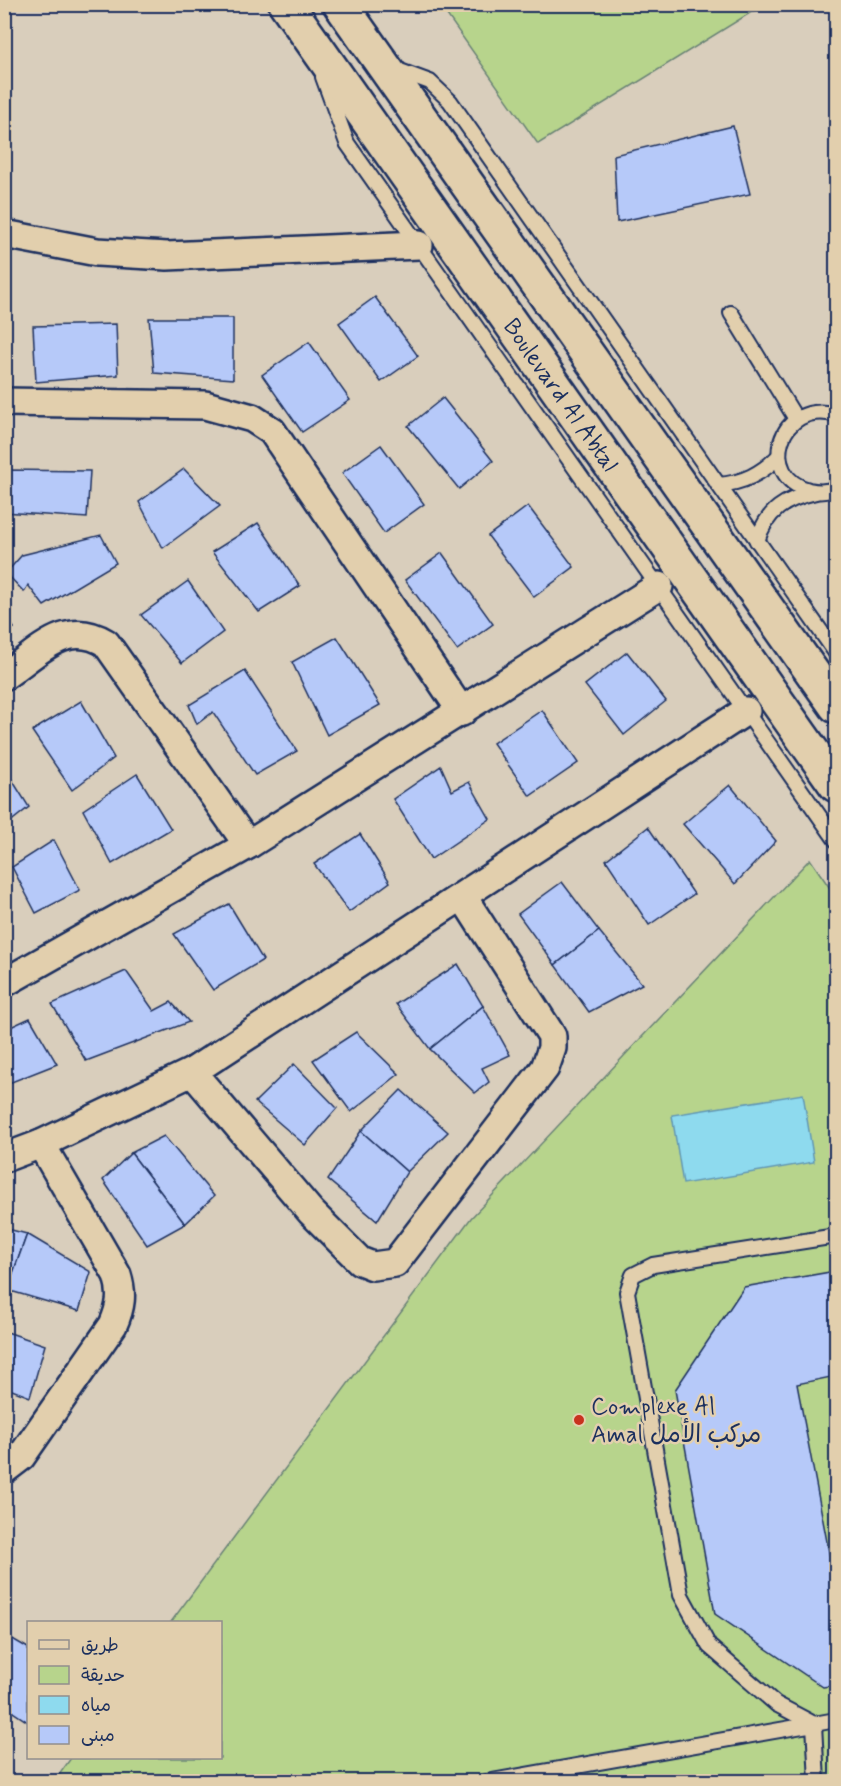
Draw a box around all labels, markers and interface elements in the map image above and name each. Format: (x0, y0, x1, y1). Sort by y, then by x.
street label: Boulevard Al Abtal (495, 313, 625, 478)
place label: Complexe Al Amal مركب الأمل (591, 1392, 761, 1451)
marker: Complexe Al Amal مركب الأمل (572, 1413, 586, 1427)
legend (27, 1621, 222, 1759)
text: طريق (81, 1634, 119, 1658)
text: حديقة (81, 1664, 125, 1688)
text: مياه (81, 1694, 111, 1718)
text: مبنى (81, 1724, 115, 1748)

